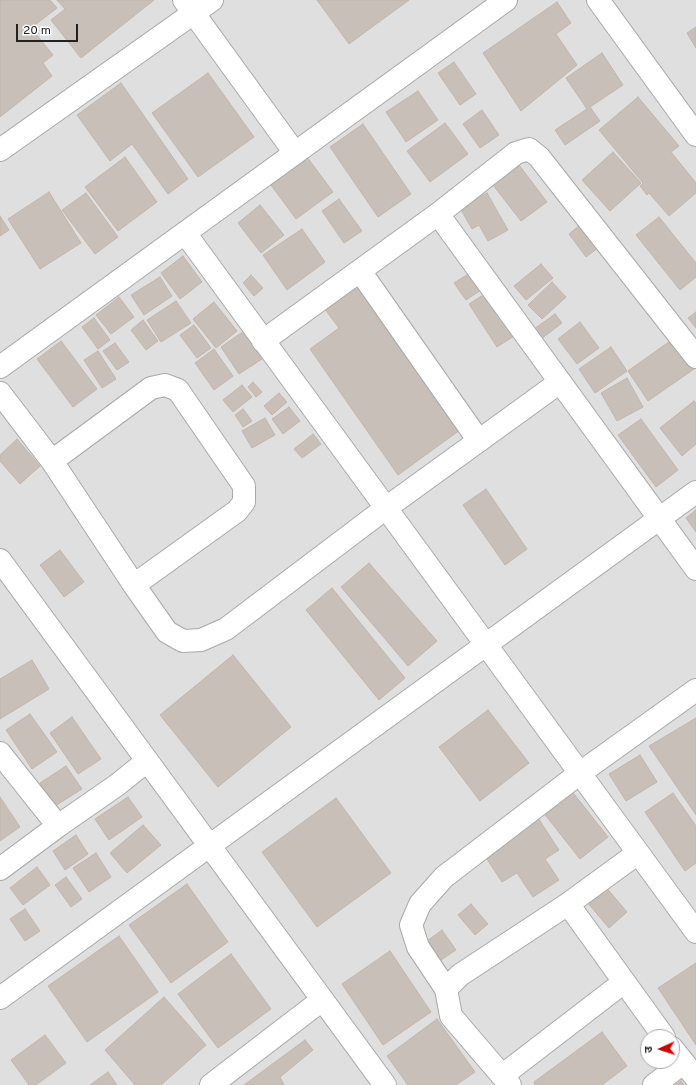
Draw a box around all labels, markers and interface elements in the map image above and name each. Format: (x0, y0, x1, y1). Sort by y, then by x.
scale bar (18, 16, 80, 42)
text: 20 m (23, 23, 51, 39)
north arrow (640, 1029, 680, 1069)
text: उ (642, 1046, 656, 1053)

